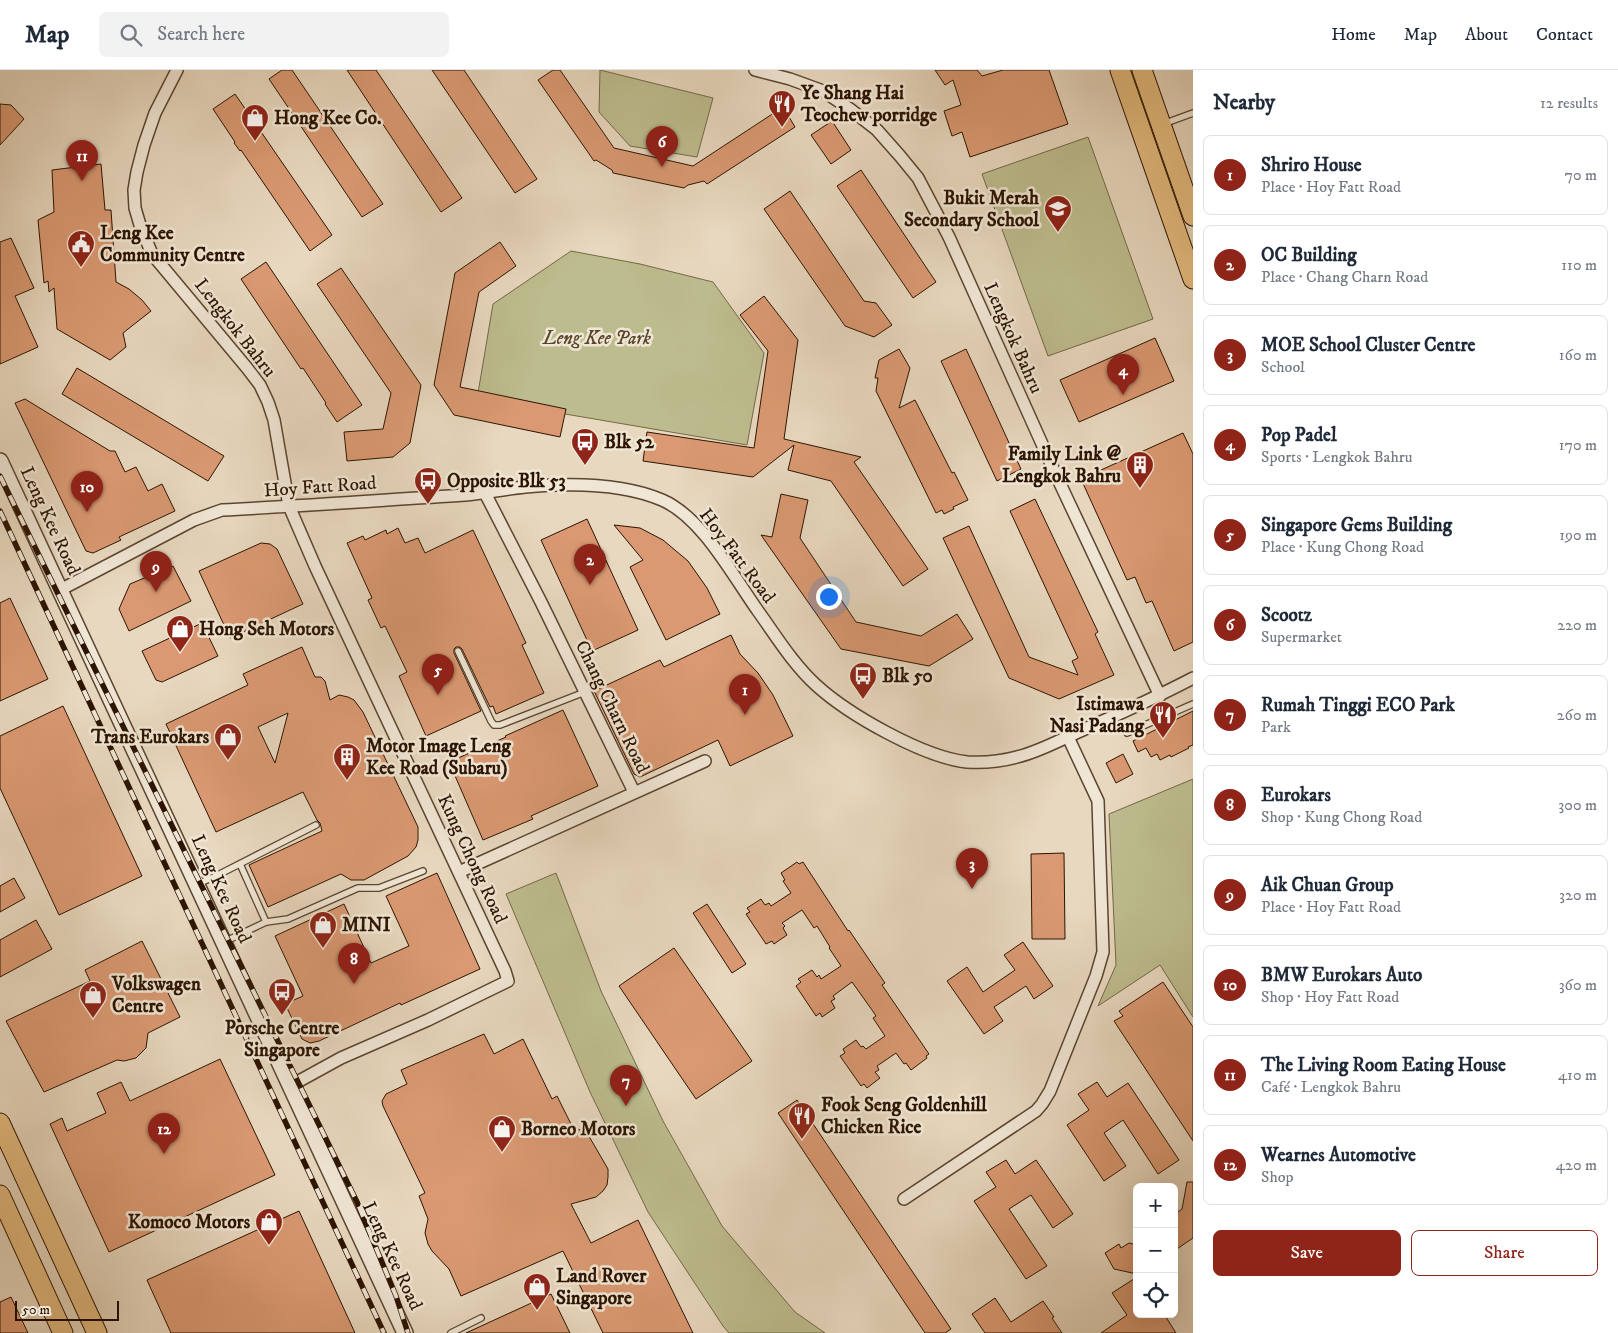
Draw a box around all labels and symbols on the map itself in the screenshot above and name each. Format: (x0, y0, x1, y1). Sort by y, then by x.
place label: Ye Shang Hai Teochew porridge (800, 82, 937, 127)
restaurant icon: Ye Shang Hai Teochew porridge (767, 89, 797, 128)
shop icon: Hong Kee Co. (240, 103, 270, 142)
place label: Hong Kee Co. (274, 107, 382, 130)
pin: 6 (646, 126, 678, 167)
pin: 11 (66, 140, 98, 181)
place label: Bukit Merah Secondary School (904, 187, 1040, 232)
school or university icon: Bukit Merah Secondary School (1043, 194, 1073, 233)
place label: Leng Kee Community Centre (100, 222, 245, 267)
public building icon: Leng Kee Community Centre (66, 229, 96, 268)
street label: Lengkok Bahru (189, 274, 281, 382)
street label: Lengkok Bahru (978, 279, 1048, 397)
park label: Leng Kee Park (542, 327, 651, 350)
pin: 4 (1107, 354, 1139, 395)
bus stop icon: Blk 52 (570, 427, 600, 466)
place label: Blk 52 (604, 431, 655, 454)
place label: Family Link @ Lengkok Bahru (1002, 443, 1122, 488)
building icon: Family Link @ Lengkok Bahru (1125, 450, 1155, 489)
street label: Leng Kee Road (15, 463, 85, 579)
bus stop icon: Opposite Blk 53 (413, 466, 443, 505)
place label: Opposite Blk 53 (447, 470, 566, 493)
pin: 10 (71, 471, 103, 512)
street label: Hoy Fatt Road (263, 472, 378, 502)
street label: Hoy Fatt Road (694, 504, 780, 608)
pin: 2 (574, 544, 606, 585)
pin: 9 (140, 551, 172, 592)
your location (816, 584, 842, 610)
shop icon: Hong Seh Motors (165, 614, 195, 653)
place label: Hong Seh Motors (199, 618, 335, 641)
street label: Chang Charn Road (570, 637, 654, 778)
pin: 5 (422, 654, 454, 695)
bus stop icon: Blk 50 (848, 661, 878, 700)
place label: Blk 50 (882, 665, 933, 688)
pin: 1 (729, 674, 761, 715)
place label: Istimawa Nasi Padang (1050, 693, 1145, 738)
restaurant icon: Istimawa Nasi Padang (1148, 700, 1178, 739)
shop icon: Trans Eurokars (213, 722, 243, 761)
place label: Trans Eurokars (90, 726, 210, 749)
place label: Motor Image Leng Kee Road (Subaru) (366, 735, 512, 780)
building icon: Motor Image Leng Kee Road (Subaru) (332, 742, 362, 781)
street label: Kung Chong Road (432, 791, 512, 928)
street label: Leng Kee Road (186, 831, 256, 947)
pin: 3 (956, 848, 988, 889)
shop icon: MINI (308, 910, 338, 949)
place label: MINI (342, 914, 391, 937)
pin: 8 (338, 943, 370, 984)
place label: Volkswagen Centre (111, 973, 202, 1018)
bus stop icon: Porsche Centre Singapore (267, 977, 297, 1016)
shop icon: Volkswagen Centre (78, 980, 108, 1019)
place label: Porsche Centre Singapore (225, 1017, 339, 1062)
pin: 7 (610, 1065, 642, 1106)
place label: Fook Seng Goldenhill Chicken Rice (821, 1094, 987, 1139)
restaurant icon: Fook Seng Goldenhill Chicken Rice (787, 1101, 817, 1140)
pin: 12 (148, 1113, 180, 1154)
shop icon: Borneo Motors (487, 1114, 517, 1153)
place label: Borneo Motors (521, 1118, 636, 1141)
street label: Leng Kee Road (357, 1198, 427, 1314)
shop icon: Komoco Motors (254, 1207, 284, 1246)
place label: Komoco Motors (128, 1211, 251, 1234)
place label: Land Rover Singapore (556, 1265, 647, 1310)
shop icon: Land Rover Singapore (522, 1272, 552, 1311)
scale bar (15, 1298, 119, 1321)

